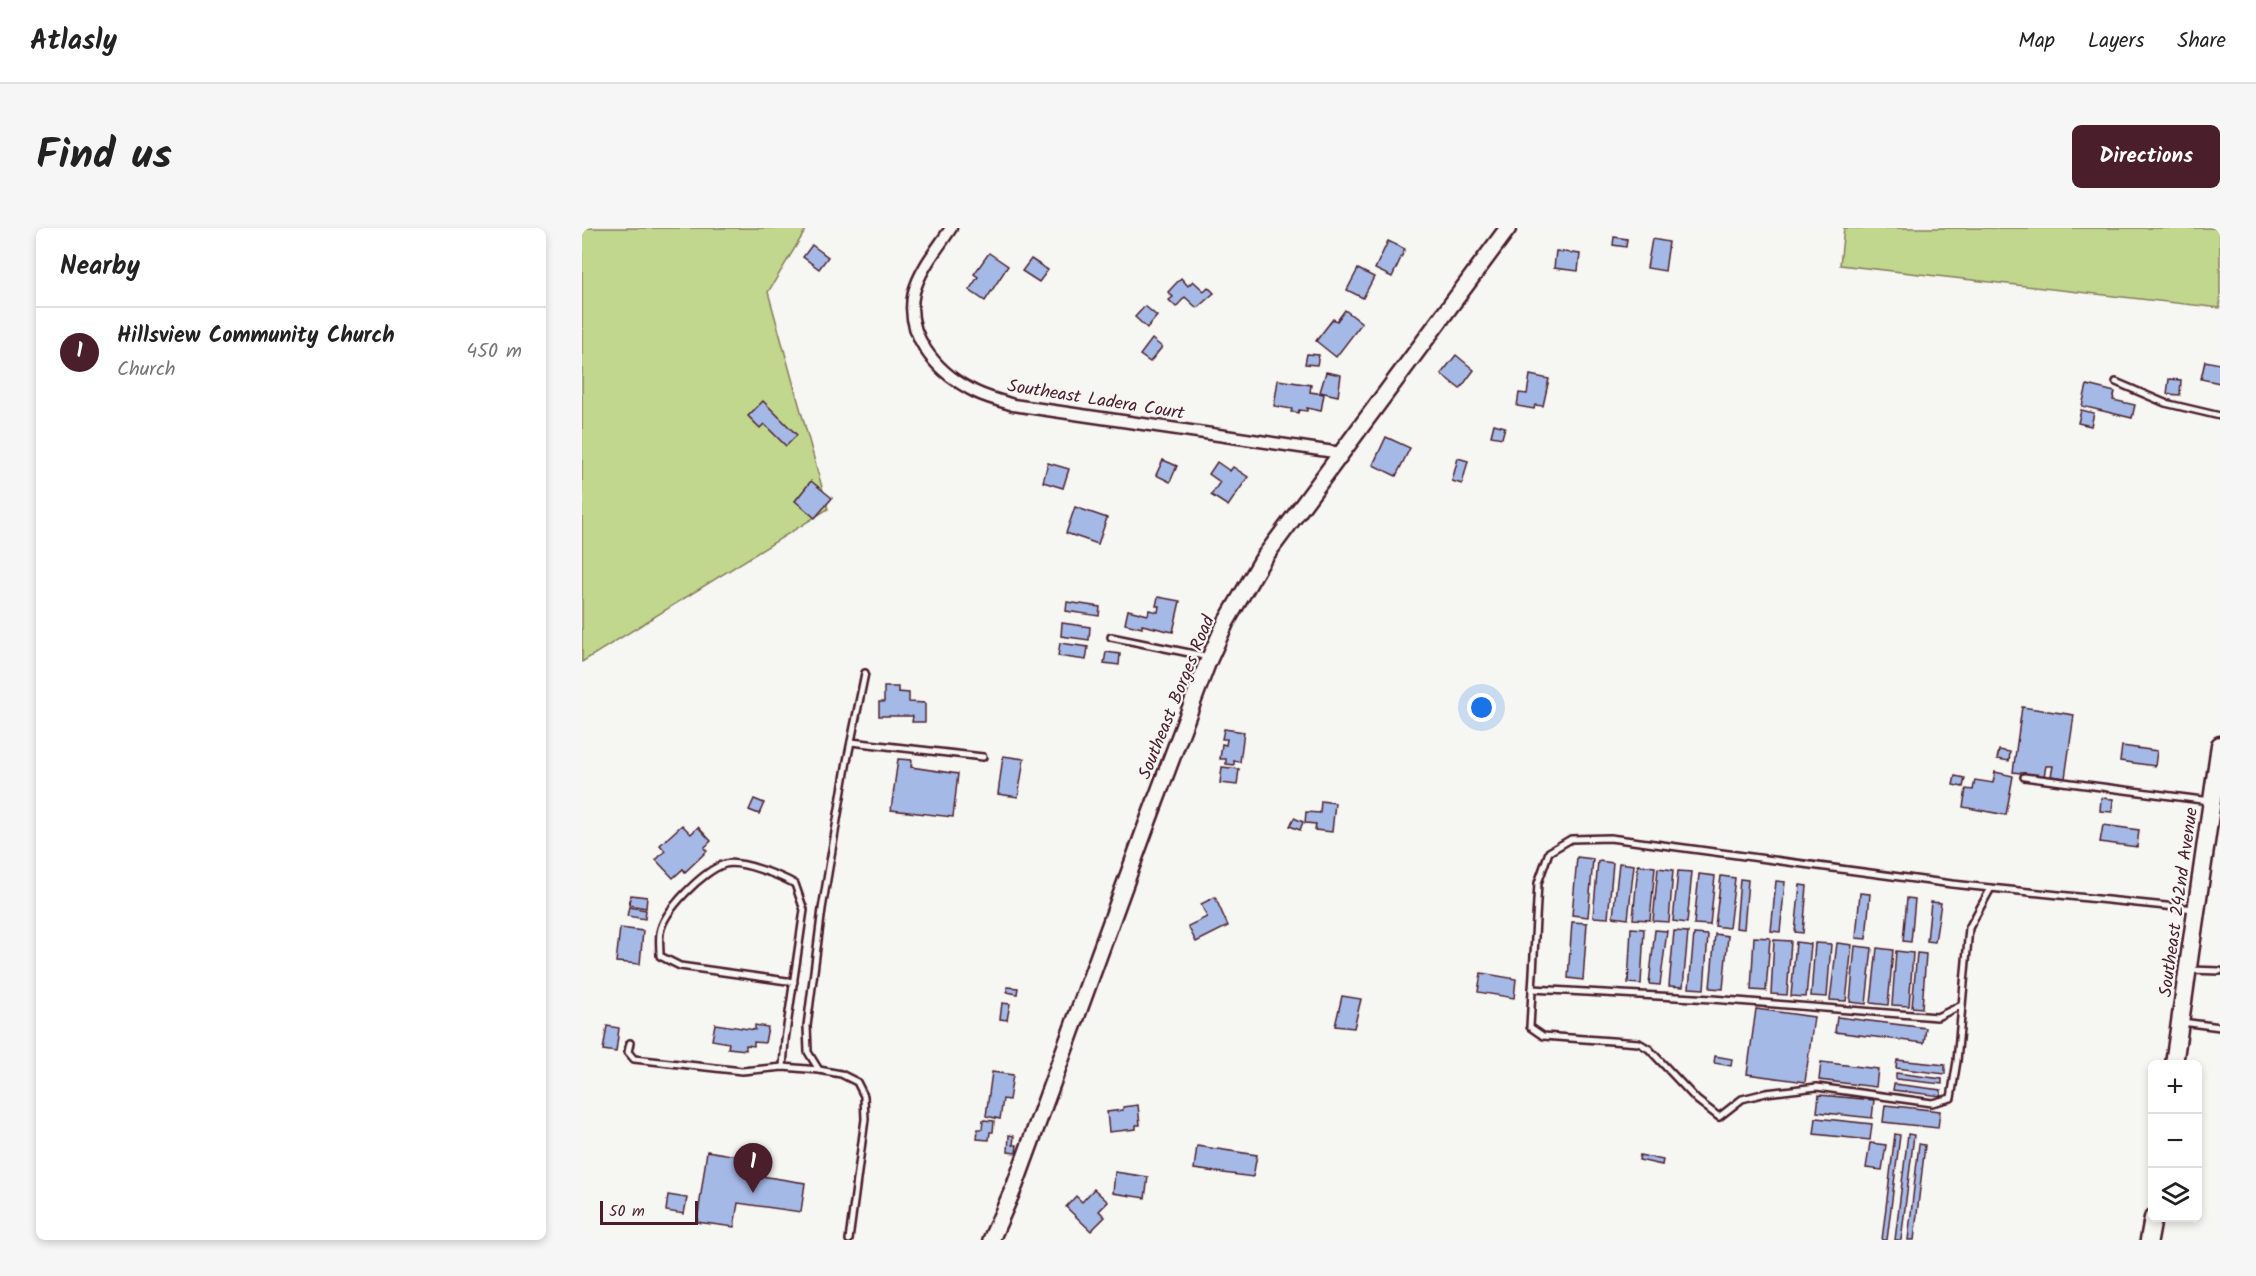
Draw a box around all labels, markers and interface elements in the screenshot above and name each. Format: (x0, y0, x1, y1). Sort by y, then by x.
text: Atlasly (30, 19, 117, 64)
text: Map (2018, 25, 2055, 58)
text: Layers (2088, 25, 2144, 58)
text: Share (2177, 25, 2226, 58)
text: Find us (36, 123, 172, 190)
button: Directions (2072, 125, 2220, 188)
text: Nearby (60, 246, 140, 288)
text: Hillsview Community Church (117, 319, 395, 354)
text: 1 (76, 336, 83, 368)
text: 450 m (466, 336, 522, 368)
text: Church (117, 354, 176, 386)
street label: Southeast Ladera Court (1005, 372, 1187, 429)
street label: Southeast Borges Road (1131, 610, 1224, 784)
your location (1467, 693, 1496, 722)
street label: Southeast 242nd Avenue (2152, 806, 2207, 999)
map controls (2148, 1060, 2202, 1222)
button: + (2148, 1060, 2202, 1114)
button: − (2148, 1114, 2202, 1168)
pin: 1 (734, 1144, 772, 1193)
button: layers (2148, 1168, 2202, 1222)
scale bar (600, 1198, 698, 1226)
text: 50 m (609, 1199, 645, 1224)

